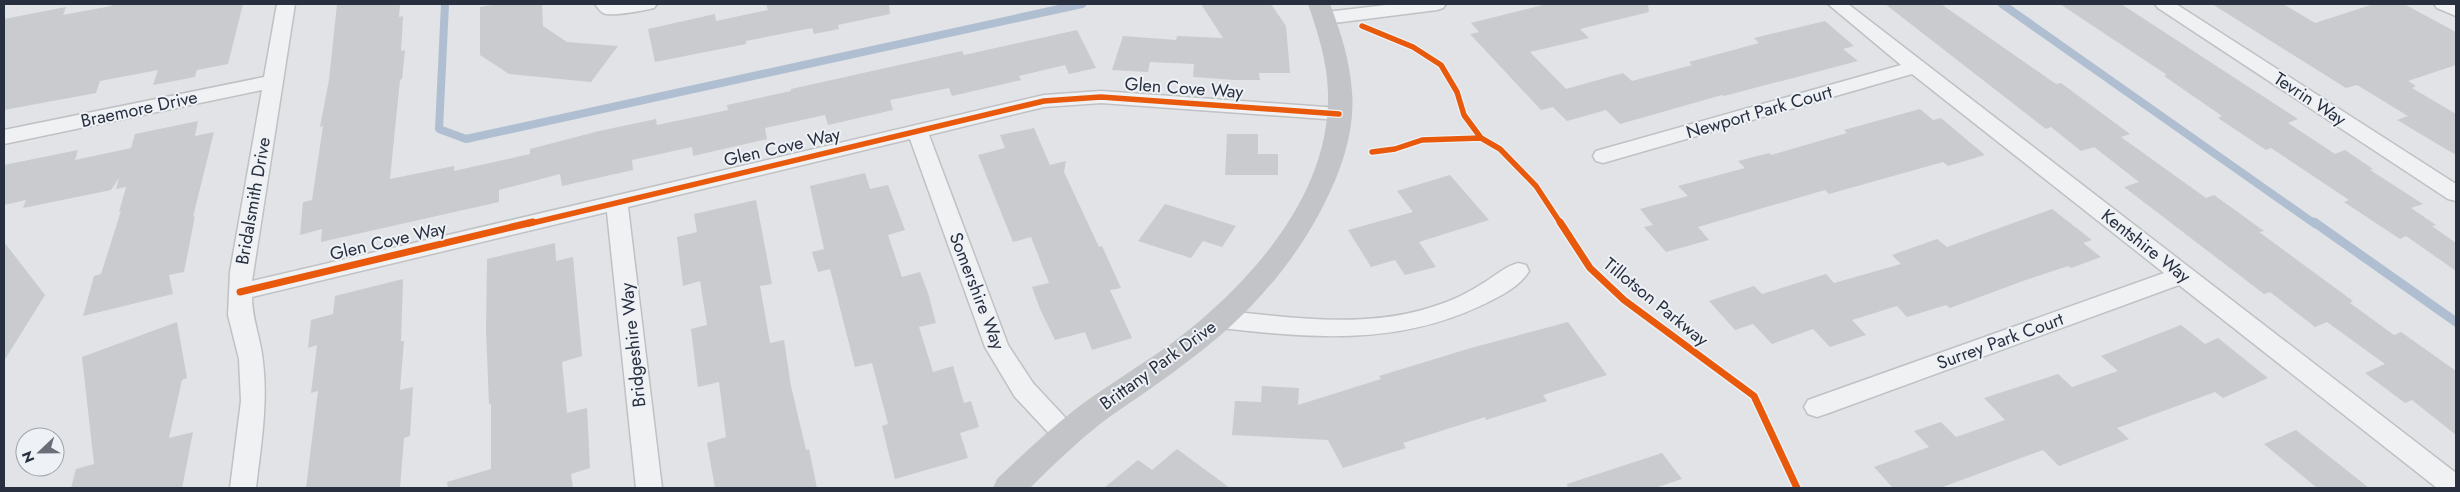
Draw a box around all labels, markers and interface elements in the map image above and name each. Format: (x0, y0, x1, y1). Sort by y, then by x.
street label: Tevrin Way (2269, 66, 2351, 132)
street label: Glen Cove Way (1124, 71, 1244, 105)
street label: Newport Park Court (1683, 79, 1836, 145)
street label: Braemore Drive (78, 84, 200, 134)
street label: Glen Cove Way (721, 121, 843, 173)
street label: Bridalsmith Drive (229, 135, 277, 267)
street label: Kentshire Way (2096, 203, 2196, 289)
street label: Glen Cove Way (327, 215, 449, 267)
street label: Somershire Way (943, 229, 1011, 353)
street label: Tillotson Parkway (1598, 251, 1714, 353)
street label: Bridgeshire Way (614, 281, 652, 409)
street label: Surrey Park Court (1933, 306, 2068, 376)
street label: Brittany Park Drive (1094, 314, 1222, 416)
north arrow (15, 427, 65, 477)
text: N (17, 448, 39, 466)

